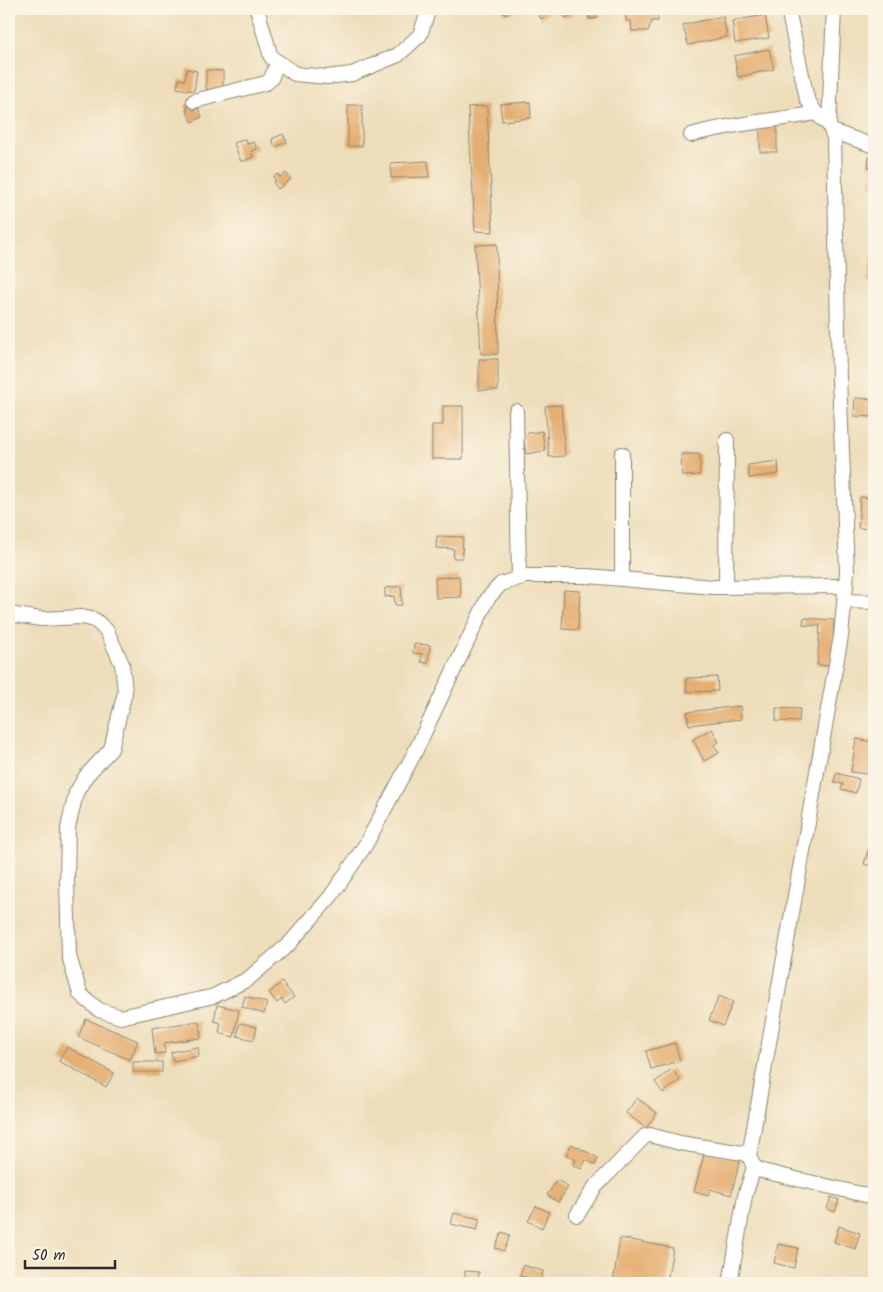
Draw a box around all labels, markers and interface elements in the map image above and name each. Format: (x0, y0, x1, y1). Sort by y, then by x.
scale bar (25, 1237, 115, 1269)
text: 50 m (32, 1244, 66, 1268)

